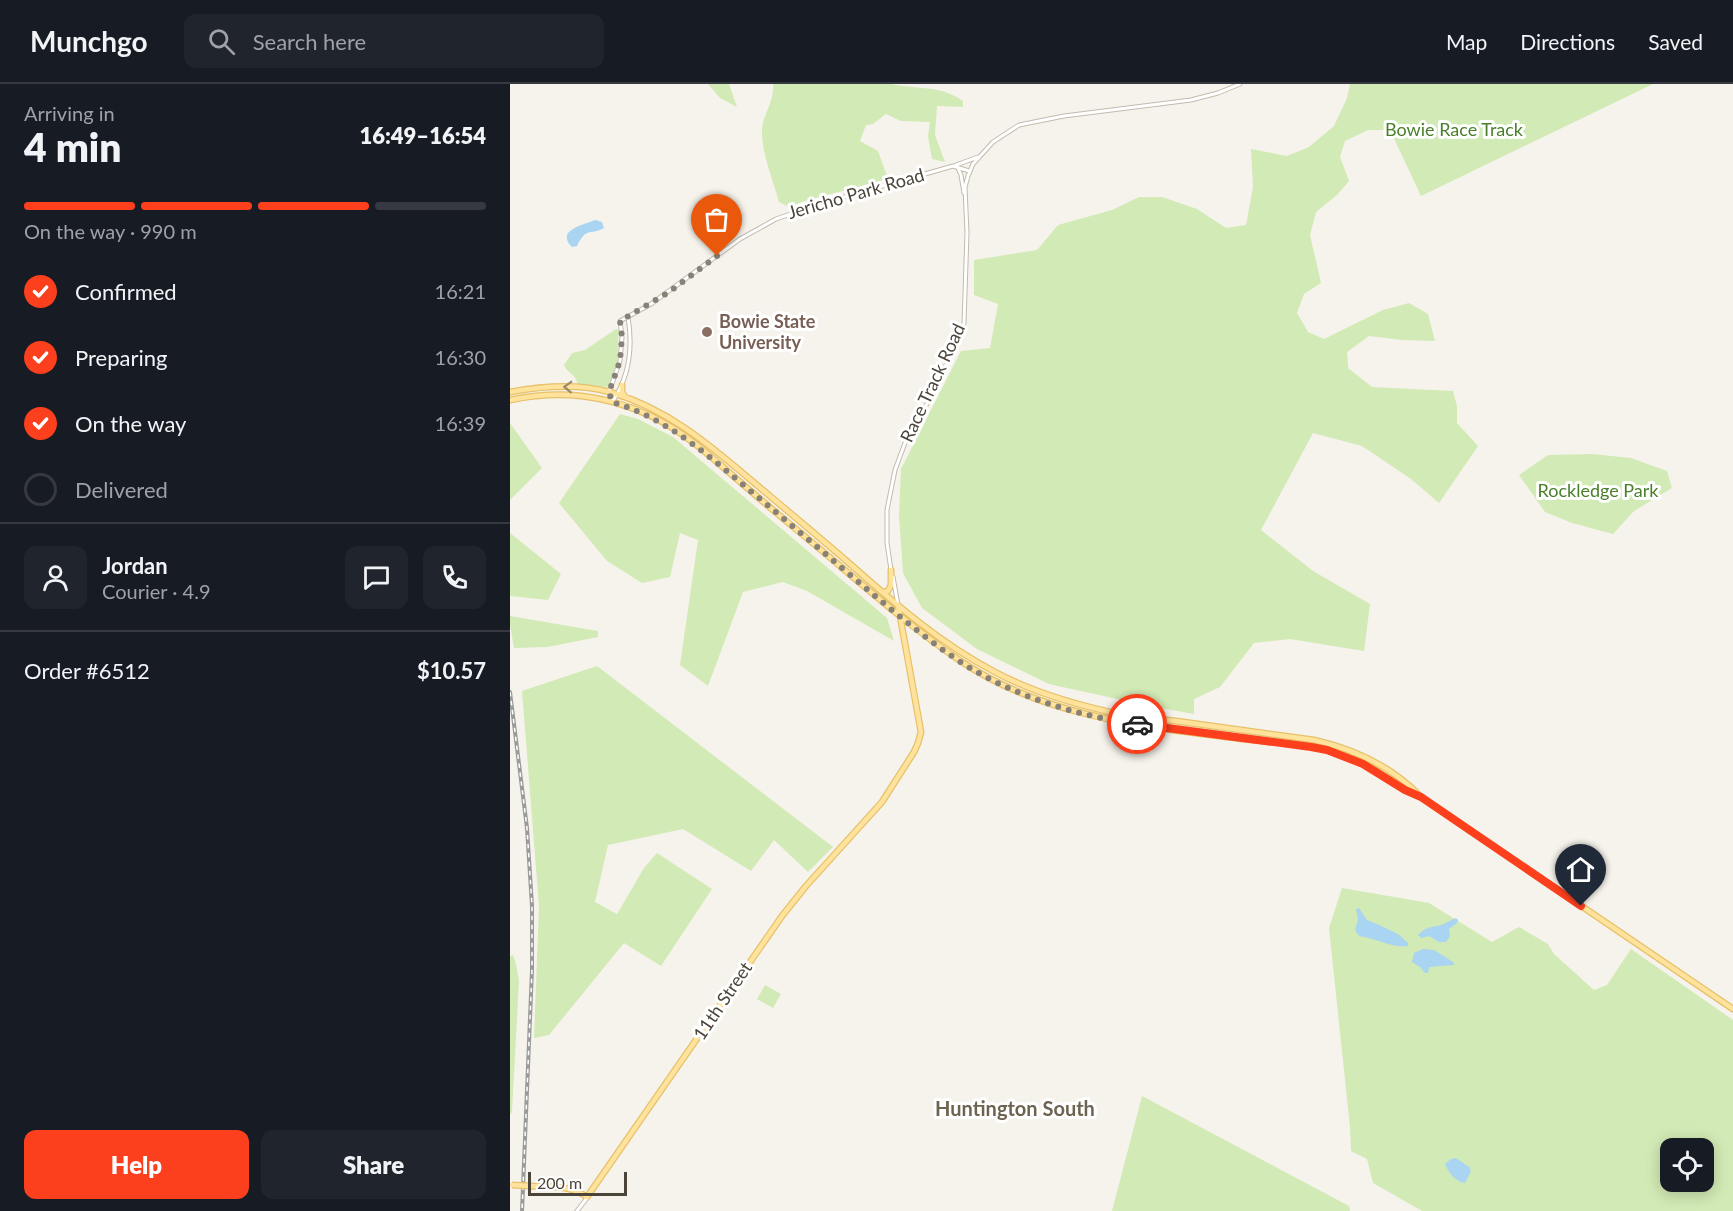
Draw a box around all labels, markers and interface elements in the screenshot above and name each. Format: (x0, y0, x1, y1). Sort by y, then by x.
search box (184, 14, 604, 68)
text: Munchgo (30, 24, 148, 58)
icon: search (205, 25, 238, 58)
text: Search here (253, 28, 366, 55)
text: Map (1446, 29, 1487, 54)
text: Directions (1520, 29, 1615, 54)
text: Saved (1648, 29, 1703, 54)
text: Arriving in (24, 101, 115, 125)
park label: Bowie Race Track (1385, 118, 1524, 140)
text: 16:49–16:54 (360, 122, 486, 149)
text: 4 min (24, 124, 121, 170)
street label: Jericho Park Road (785, 163, 926, 223)
pin (691, 194, 742, 256)
icon: bag (700, 203, 733, 236)
text: On the way · 990 m (24, 219, 197, 243)
icon: check (24, 275, 57, 308)
text: Confirmed (75, 278, 177, 305)
text: 16:21 (435, 279, 486, 303)
place label: Bowie State University (719, 310, 816, 353)
street label: Race Track Road (895, 320, 969, 445)
marker: Bowie State University (700, 325, 714, 339)
icon: check (24, 341, 57, 374)
text: Preparing (75, 344, 167, 371)
text: 16:30 (435, 345, 486, 369)
one-way arrow (563, 380, 572, 393)
icon: check (24, 407, 57, 440)
text: On the way (75, 410, 186, 437)
text: 16:39 (435, 411, 486, 435)
text: Delivered (75, 476, 168, 503)
park label: Rockledge Park (1538, 479, 1659, 501)
button: person (24, 546, 87, 609)
button: chat (345, 546, 408, 609)
button: phone (423, 546, 486, 609)
text: Jordan (102, 552, 168, 579)
text: Courier · 4.9 (102, 579, 211, 603)
text: Order #6512 (24, 657, 150, 684)
text: $10.57 (417, 657, 486, 684)
courier (1107, 694, 1167, 754)
icon: car (1121, 708, 1154, 741)
pin (1555, 844, 1606, 906)
icon: home (1564, 853, 1597, 886)
street label: 11th Street (688, 957, 757, 1044)
district label: Huntington South (935, 1096, 1095, 1120)
button: Help (24, 1130, 249, 1199)
button: Share (261, 1130, 486, 1199)
map controls (1660, 1138, 1714, 1192)
button: locate (1660, 1138, 1714, 1192)
scale bar (528, 1169, 627, 1196)
text: 200 m (537, 1173, 582, 1192)

